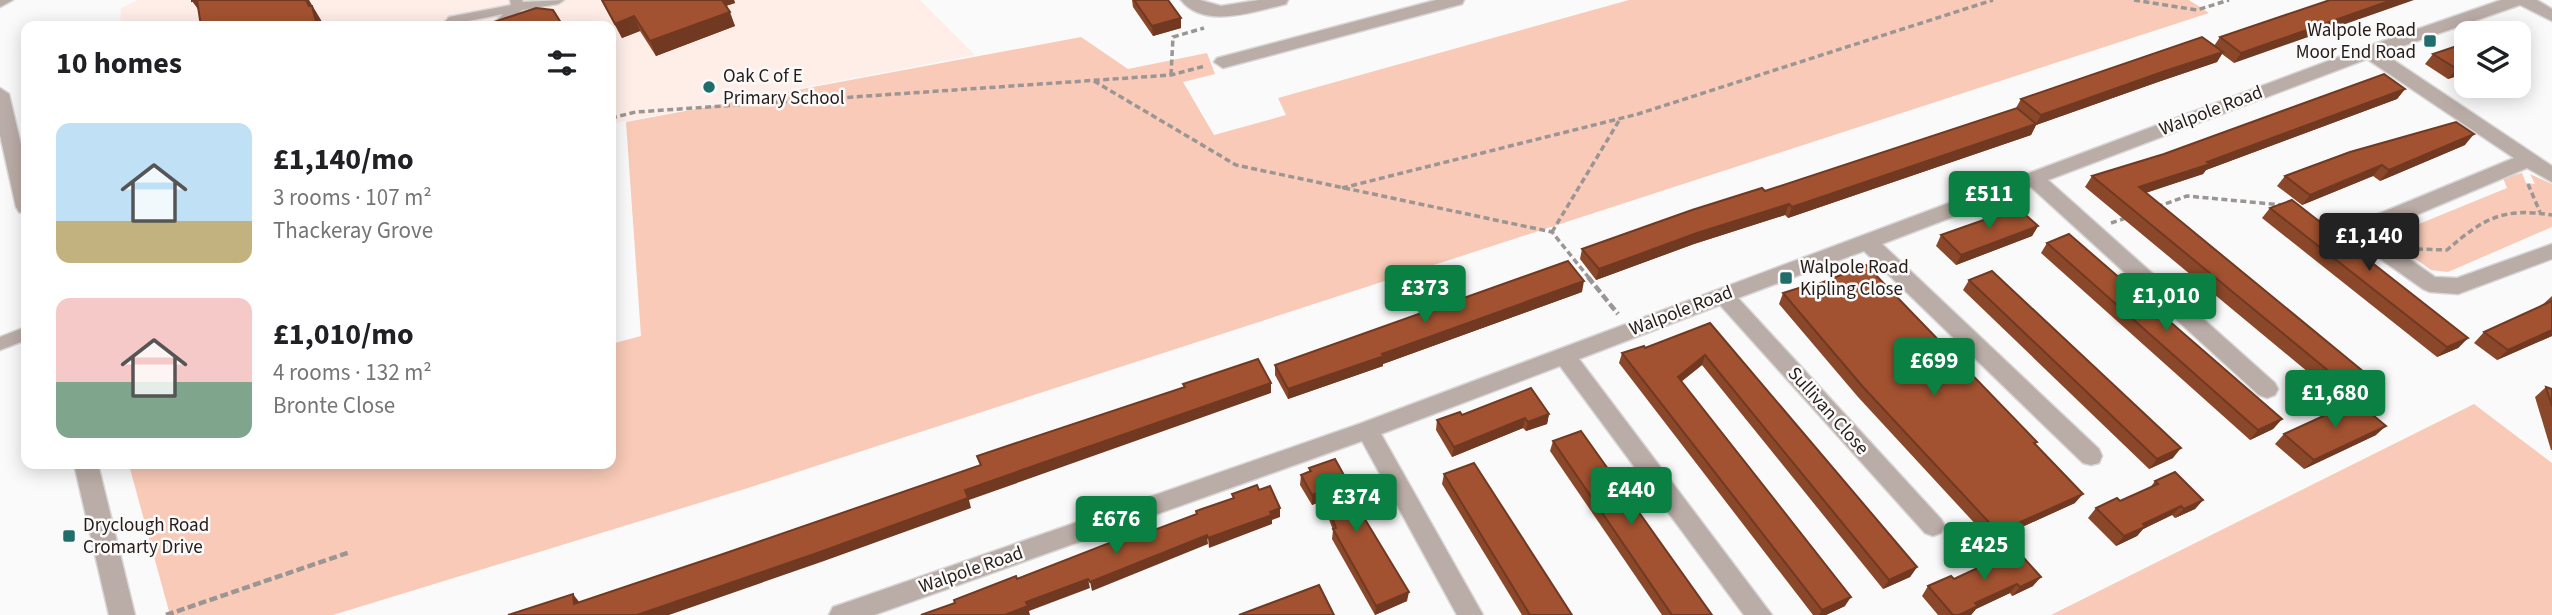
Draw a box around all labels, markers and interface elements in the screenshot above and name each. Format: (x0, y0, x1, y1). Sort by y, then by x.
place label: Walpole Road Moor End Road (2296, 17, 2416, 66)
map controls (2454, 21, 2531, 98)
button: layers (2454, 21, 2531, 98)
marker: Walpole Road Moor End Road (2422, 33, 2438, 49)
text: 10 homes (56, 42, 182, 85)
icon: filters (543, 44, 581, 82)
place label: Oak C of E Primary School (723, 63, 845, 112)
marker: Oak C of E Primary School (701, 79, 717, 95)
street label: Walpole Road (2155, 79, 2267, 143)
text: £1,140/mo (273, 138, 414, 181)
icon: home (112, 151, 196, 235)
pin: £511 (1948, 172, 2030, 231)
text: £511 (1965, 177, 2013, 210)
text: 3 rooms · 107 m² (273, 181, 432, 214)
text: Thackeray Grove (273, 214, 433, 247)
pin: £1,140 (2312, 214, 2426, 273)
text: £1,140 (2335, 219, 2403, 252)
place label: Walpole Road Kipling Close (1800, 254, 1909, 303)
pin: £373 (1384, 266, 1466, 325)
marker: Walpole Road Kipling Close (1778, 270, 1794, 286)
text: £373 (1401, 271, 1449, 304)
pin: £1,010 (2109, 274, 2223, 333)
street label: Walpole Road (1625, 279, 1737, 343)
text: £1,010 (2132, 279, 2200, 312)
text: £1,010/mo (273, 313, 414, 356)
icon: home (112, 326, 196, 410)
pin: £699 (1893, 338, 1975, 398)
text: £699 (1910, 344, 1958, 377)
text: 4 rooms · 132 m² (273, 356, 432, 389)
street label: Sullivan Close (1781, 361, 1875, 461)
pin: £1,680 (2278, 370, 2392, 430)
text: £1,680 (2301, 376, 2369, 409)
text: Bronte Close (273, 389, 395, 422)
pin: £440 (1590, 468, 1672, 527)
text: £440 (1607, 473, 1655, 506)
pin: £374 (1315, 475, 1397, 534)
text: £374 (1332, 480, 1380, 513)
pin: £676 (1075, 496, 1157, 556)
text: £676 (1092, 502, 1140, 535)
place label: Dryclough Road Cromarty Drive (83, 512, 209, 561)
pin: £425 (1943, 522, 2025, 582)
marker: Dryclough Road Cromarty Drive (61, 528, 77, 544)
text: £425 (1960, 528, 2008, 561)
street label: Walpole Road (915, 540, 1027, 600)

